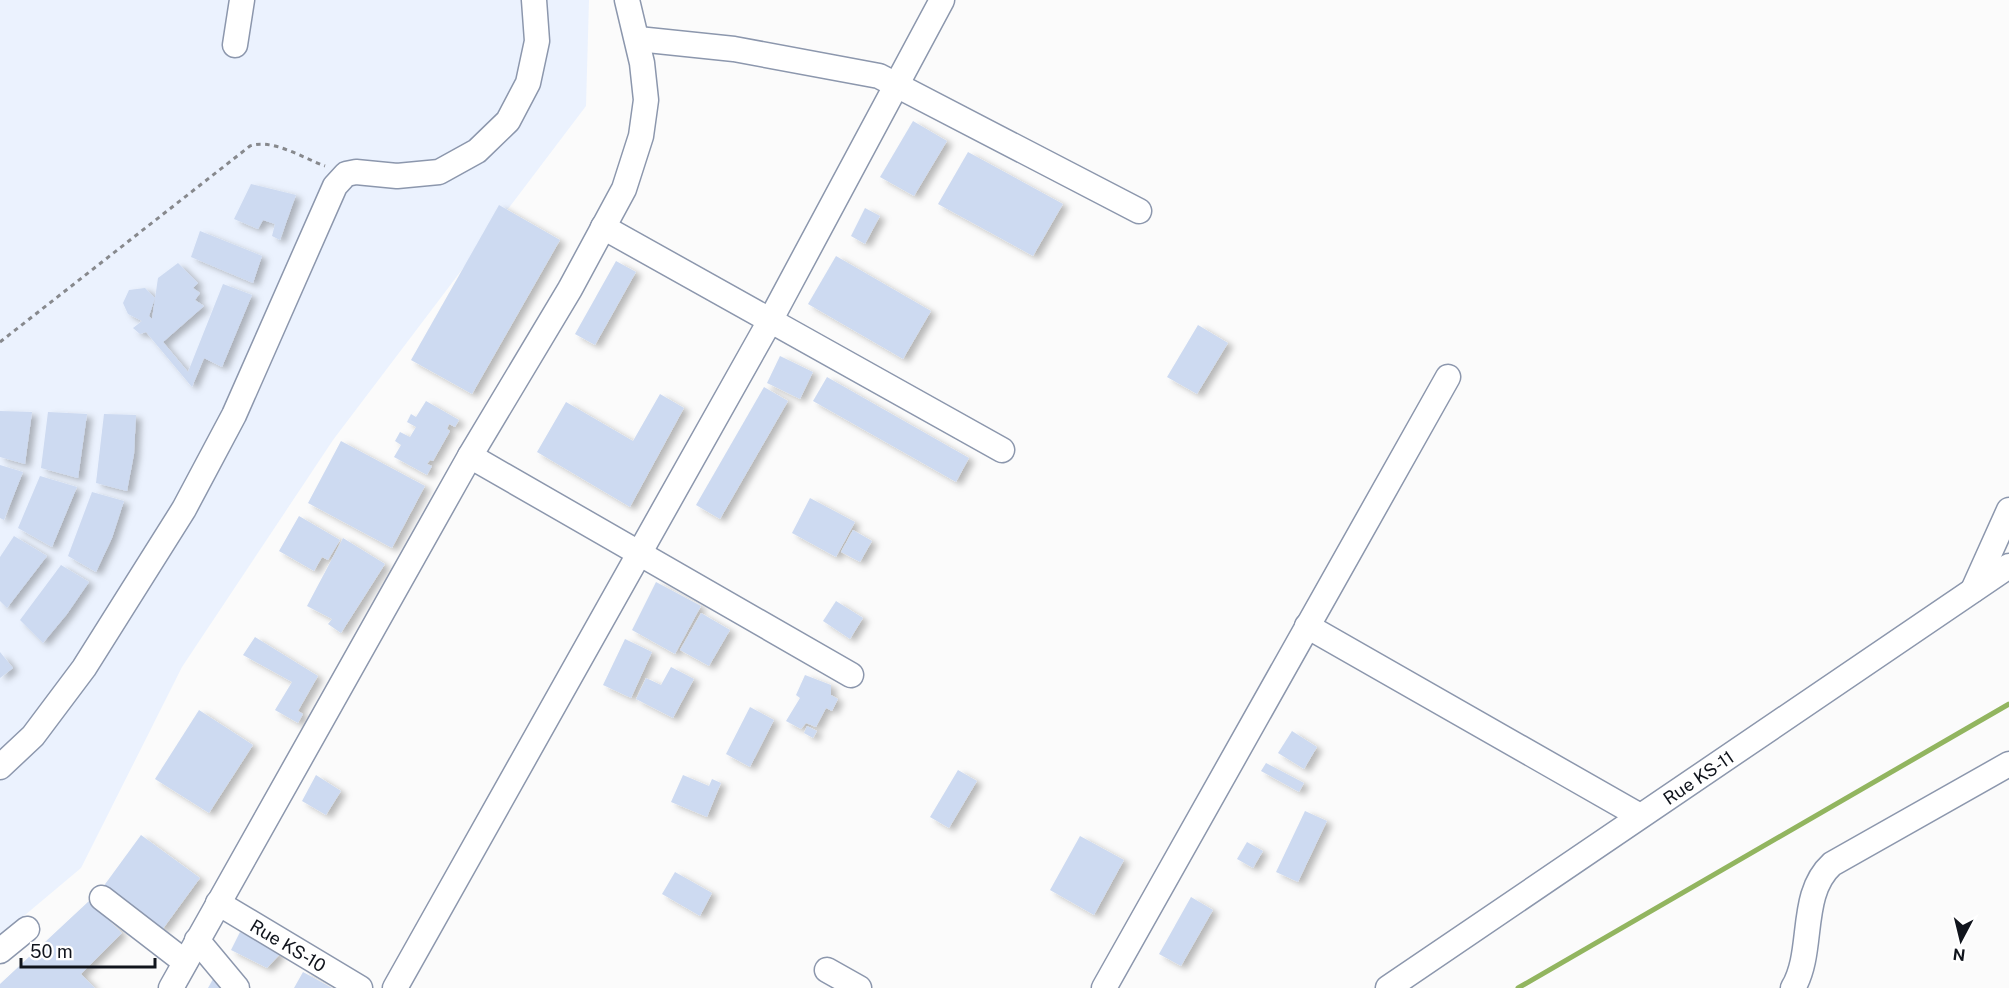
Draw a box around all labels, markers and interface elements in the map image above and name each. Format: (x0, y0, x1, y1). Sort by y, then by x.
street label: Rue KS-11 (1659, 746, 1738, 809)
north arrow (1931, 910, 1991, 970)
street label: Rue KS-10 (247, 914, 330, 976)
scale bar (21, 931, 154, 969)
text: 50 m (30, 941, 73, 962)
text: N (1952, 944, 1967, 965)

